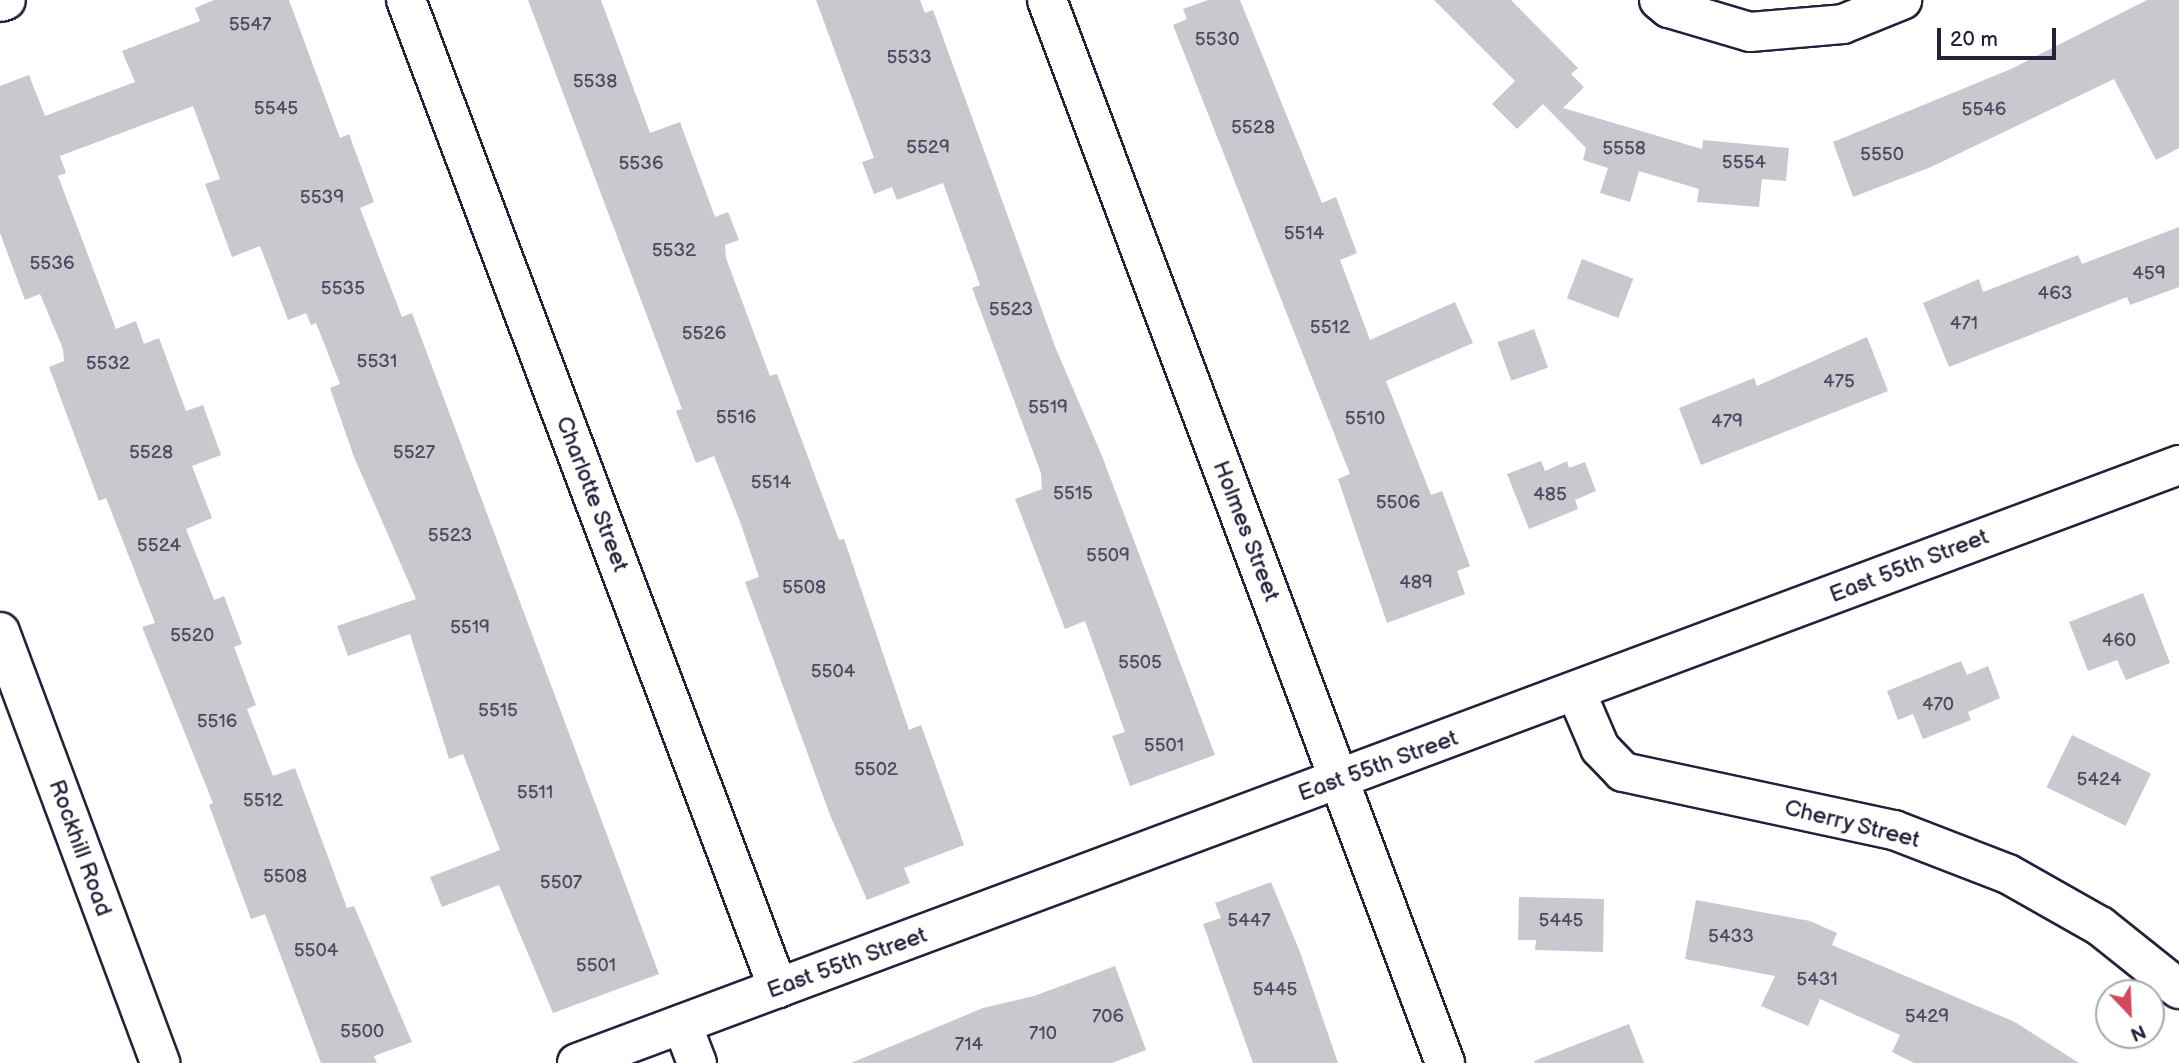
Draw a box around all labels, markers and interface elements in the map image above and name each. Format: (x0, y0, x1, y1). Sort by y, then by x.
house number: 5547 (229, 14, 271, 36)
scale bar (1941, 14, 2060, 58)
text: 20 m (1950, 27, 1998, 52)
house number: 5530 (1195, 29, 1239, 51)
house number: 5533 (886, 47, 932, 69)
house number: 5538 (573, 71, 617, 93)
house number: 5545 (254, 98, 298, 120)
house number: 5546 (1962, 99, 2006, 121)
house number: 5528 (1231, 117, 1275, 139)
house number: 5529 (906, 137, 950, 159)
house number: 5558 (1602, 138, 1646, 160)
house number: 5550 (1860, 144, 1904, 166)
house number: 5554 (1722, 152, 1766, 174)
house number: 5536 (618, 153, 664, 175)
house number: 5539 (300, 187, 344, 209)
house number: 5514 (1284, 223, 1324, 245)
house number: 5532 (652, 240, 696, 262)
house number: 5536 (29, 253, 75, 275)
house number: 459 (2132, 263, 2166, 285)
house number: 5535 (321, 278, 365, 300)
house number: 463 (2038, 283, 2072, 305)
house number: 5523 (989, 299, 1033, 321)
house number: 471 (1950, 313, 1978, 335)
house number: 5512 (1310, 317, 1350, 339)
house number: 5526 (682, 323, 726, 345)
house number: 5531 (357, 351, 397, 373)
house number: 5532 (86, 353, 130, 375)
house number: 475 (1823, 371, 1855, 393)
house number: 5519 (1028, 397, 1068, 419)
house number: 5516 (716, 407, 756, 429)
house number: 5510 (1345, 408, 1385, 430)
house number: 479 (1711, 411, 1743, 433)
street label: Charlotte Street (550, 412, 634, 576)
house number: 5528 (129, 442, 173, 464)
house number: 5527 (393, 442, 435, 464)
street label: Holmes Street (1207, 457, 1285, 605)
house number: 5514 (751, 472, 791, 494)
house number: 5515 (1053, 483, 1093, 505)
house number: 485 (1533, 484, 1567, 506)
house number: 5506 (1376, 492, 1420, 514)
street label: East 55th Street (1825, 523, 1993, 609)
house number: 5523 (428, 525, 472, 547)
house number: 5524 (137, 535, 181, 557)
house number: 5509 (1086, 545, 1130, 567)
house number: 489 (1399, 572, 1433, 594)
house number: 5508 (782, 577, 826, 599)
house number: 5519 (450, 617, 490, 639)
house number: 5520 (170, 625, 214, 647)
house number: 460 (2102, 630, 2136, 652)
house number: 5505 (1118, 652, 1162, 674)
house number: 5504 (811, 661, 855, 683)
house number: 470 (1922, 694, 1954, 716)
house number: 5515 (478, 700, 518, 722)
house number: 5516 (197, 711, 237, 733)
street label: East 55th Street (1294, 724, 1462, 808)
house number: 5501 (1144, 735, 1184, 757)
house number: 5502 (854, 759, 898, 781)
house number: 5424 (2077, 769, 2121, 791)
street label: Rockhill Road (43, 776, 117, 920)
house number: 5511 (517, 782, 553, 804)
house number: 5512 (243, 790, 283, 812)
street label: Cherry Street (1781, 794, 1923, 854)
house number: 5508 (263, 866, 307, 888)
house number: 5507 (540, 872, 582, 894)
house number: 5447 (1227, 910, 1271, 932)
house number: 5445 (1539, 910, 1583, 932)
street label: East 55th Street (763, 921, 931, 1005)
house number: 5433 (1708, 926, 1754, 948)
house number: 5504 (294, 940, 338, 962)
house number: 5501 (576, 955, 616, 977)
house number: 5431 (1796, 969, 1838, 991)
house number: 5445 (1253, 979, 1297, 1001)
north arrow (2095, 979, 2165, 1049)
house number: 706 (1092, 1006, 1124, 1028)
house number: 5429 (1905, 1006, 1949, 1028)
text: N (2127, 1019, 2149, 1045)
house number: 5500 (340, 1021, 384, 1043)
house number: 710 (1029, 1023, 1057, 1045)
house number: 714 (955, 1034, 983, 1056)

